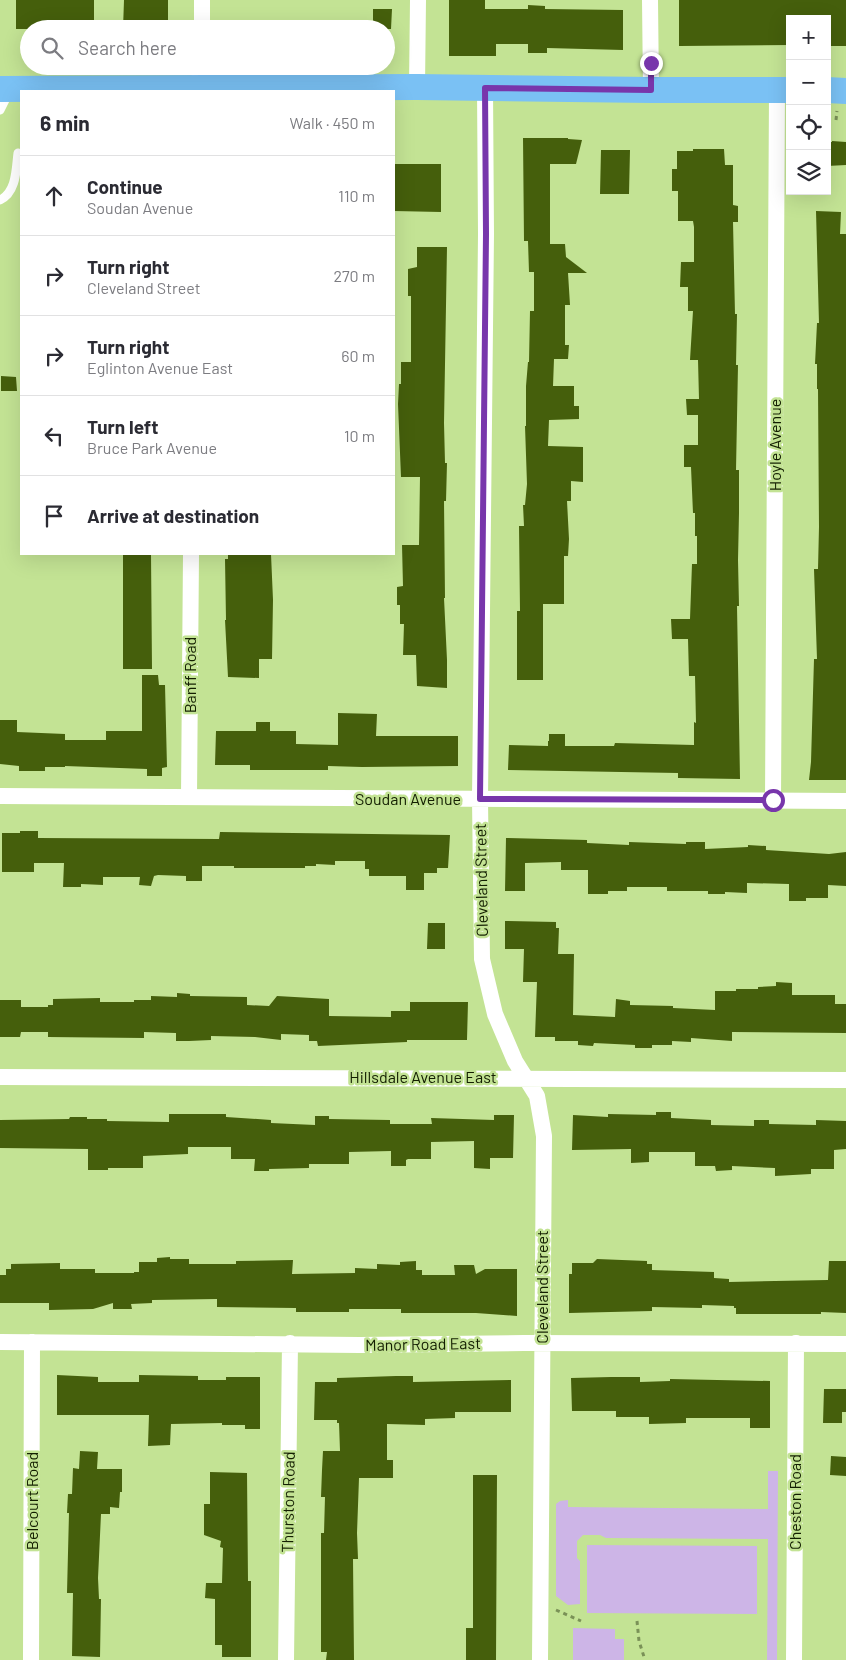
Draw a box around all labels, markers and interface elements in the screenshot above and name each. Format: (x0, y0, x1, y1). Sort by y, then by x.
map controls (786, 15, 831, 195)
button: + (786, 15, 831, 60)
search box (20, 20, 395, 75)
icon: search (38, 34, 66, 62)
text: Search here (78, 36, 177, 59)
route end (640, 52, 663, 75)
button: − (786, 60, 831, 105)
button: locate (786, 105, 831, 150)
text: 6 min (40, 110, 90, 135)
text: Walk · 450 m (290, 113, 375, 132)
button: layers (786, 150, 831, 195)
text: Continue (87, 175, 163, 198)
icon: ahead (40, 182, 68, 210)
text: 110 m (338, 186, 375, 205)
text: Soudan Avenue (87, 198, 193, 217)
text: Turn right (87, 255, 169, 278)
icon: right (40, 262, 68, 290)
text: 270 m (333, 266, 375, 285)
text: Cleveland Street (87, 278, 201, 297)
text: Turn right (87, 335, 169, 358)
icon: right (40, 342, 68, 370)
text: 60 m (341, 346, 375, 365)
text: Eglinton Avenue East (87, 358, 233, 377)
street label: Hoyle Avenue (765, 399, 784, 491)
text: Turn left (87, 415, 158, 438)
icon: left (40, 422, 68, 450)
text: 10 m (344, 426, 375, 445)
text: Bruce Park Avenue (87, 438, 217, 457)
icon: arrive (40, 502, 68, 530)
text: Arrive at destination (87, 504, 259, 527)
street label: Banff Road (180, 637, 199, 713)
street label: Soudan Avenue (355, 789, 461, 808)
route start (762, 789, 785, 812)
street label: Cleveland Street (470, 823, 491, 937)
street label: Hillsdale Avenue East (349, 1067, 497, 1086)
street label: Cleveland Street (532, 1230, 551, 1344)
street label: Manor Road East (365, 1333, 481, 1354)
street label: Thurston Road (277, 1451, 298, 1553)
street label: Belcourt Road (22, 1452, 41, 1550)
street label: Cheston Road (785, 1454, 804, 1550)

